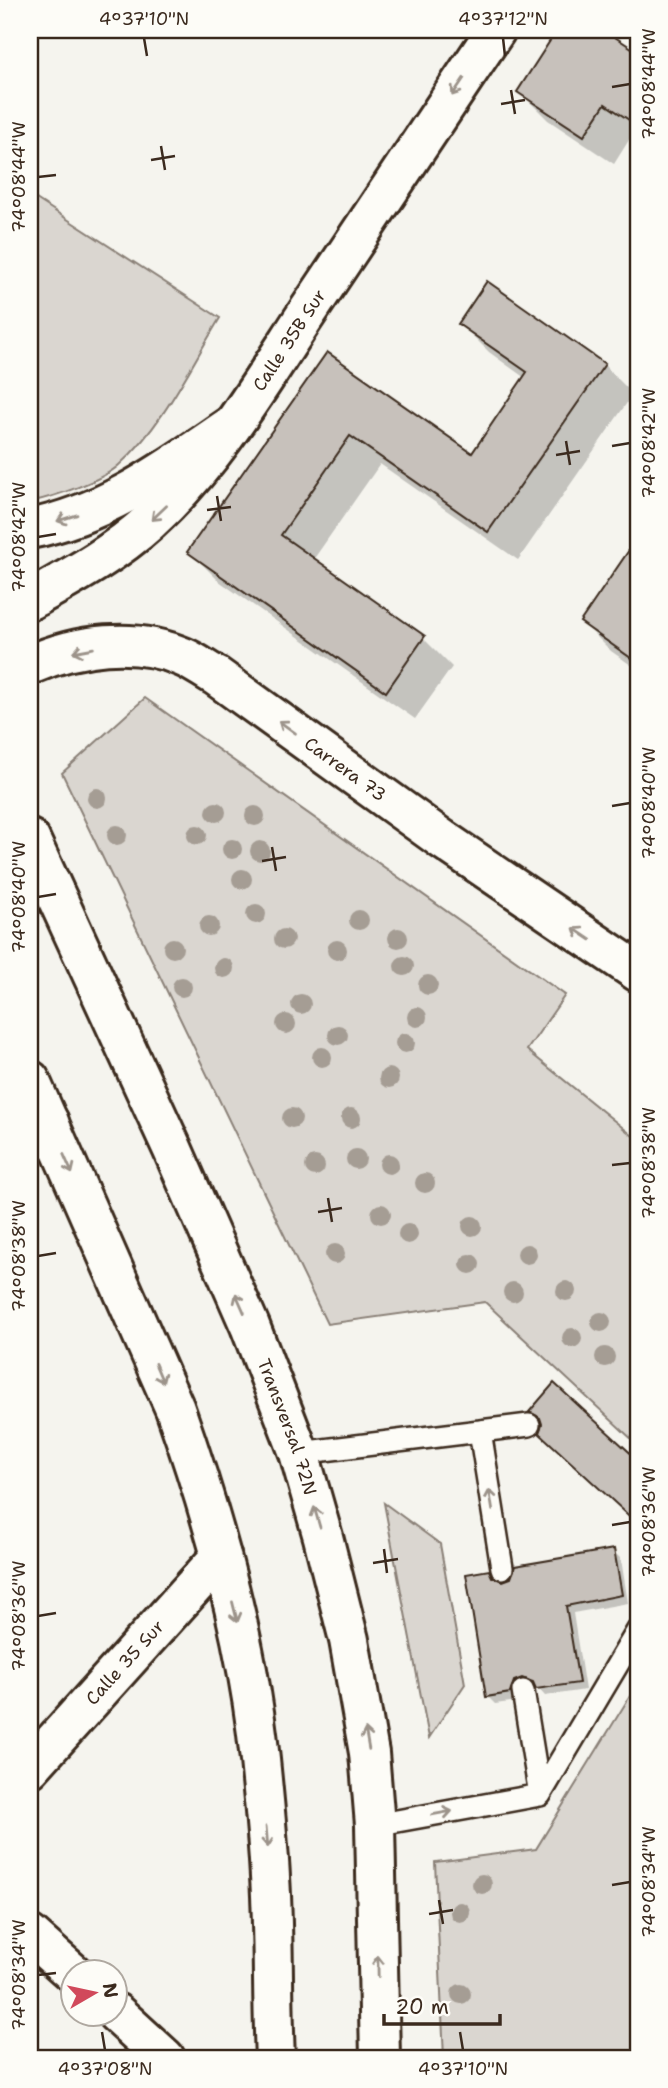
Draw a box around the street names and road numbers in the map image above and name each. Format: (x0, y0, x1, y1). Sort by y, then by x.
street label: Calle 35B Sur (247, 285, 332, 396)
street label: Carrera 73 (299, 732, 391, 807)
street label: Transversal 72N (252, 1355, 322, 1498)
street label: Calle 35 Sur (80, 1615, 170, 1710)

